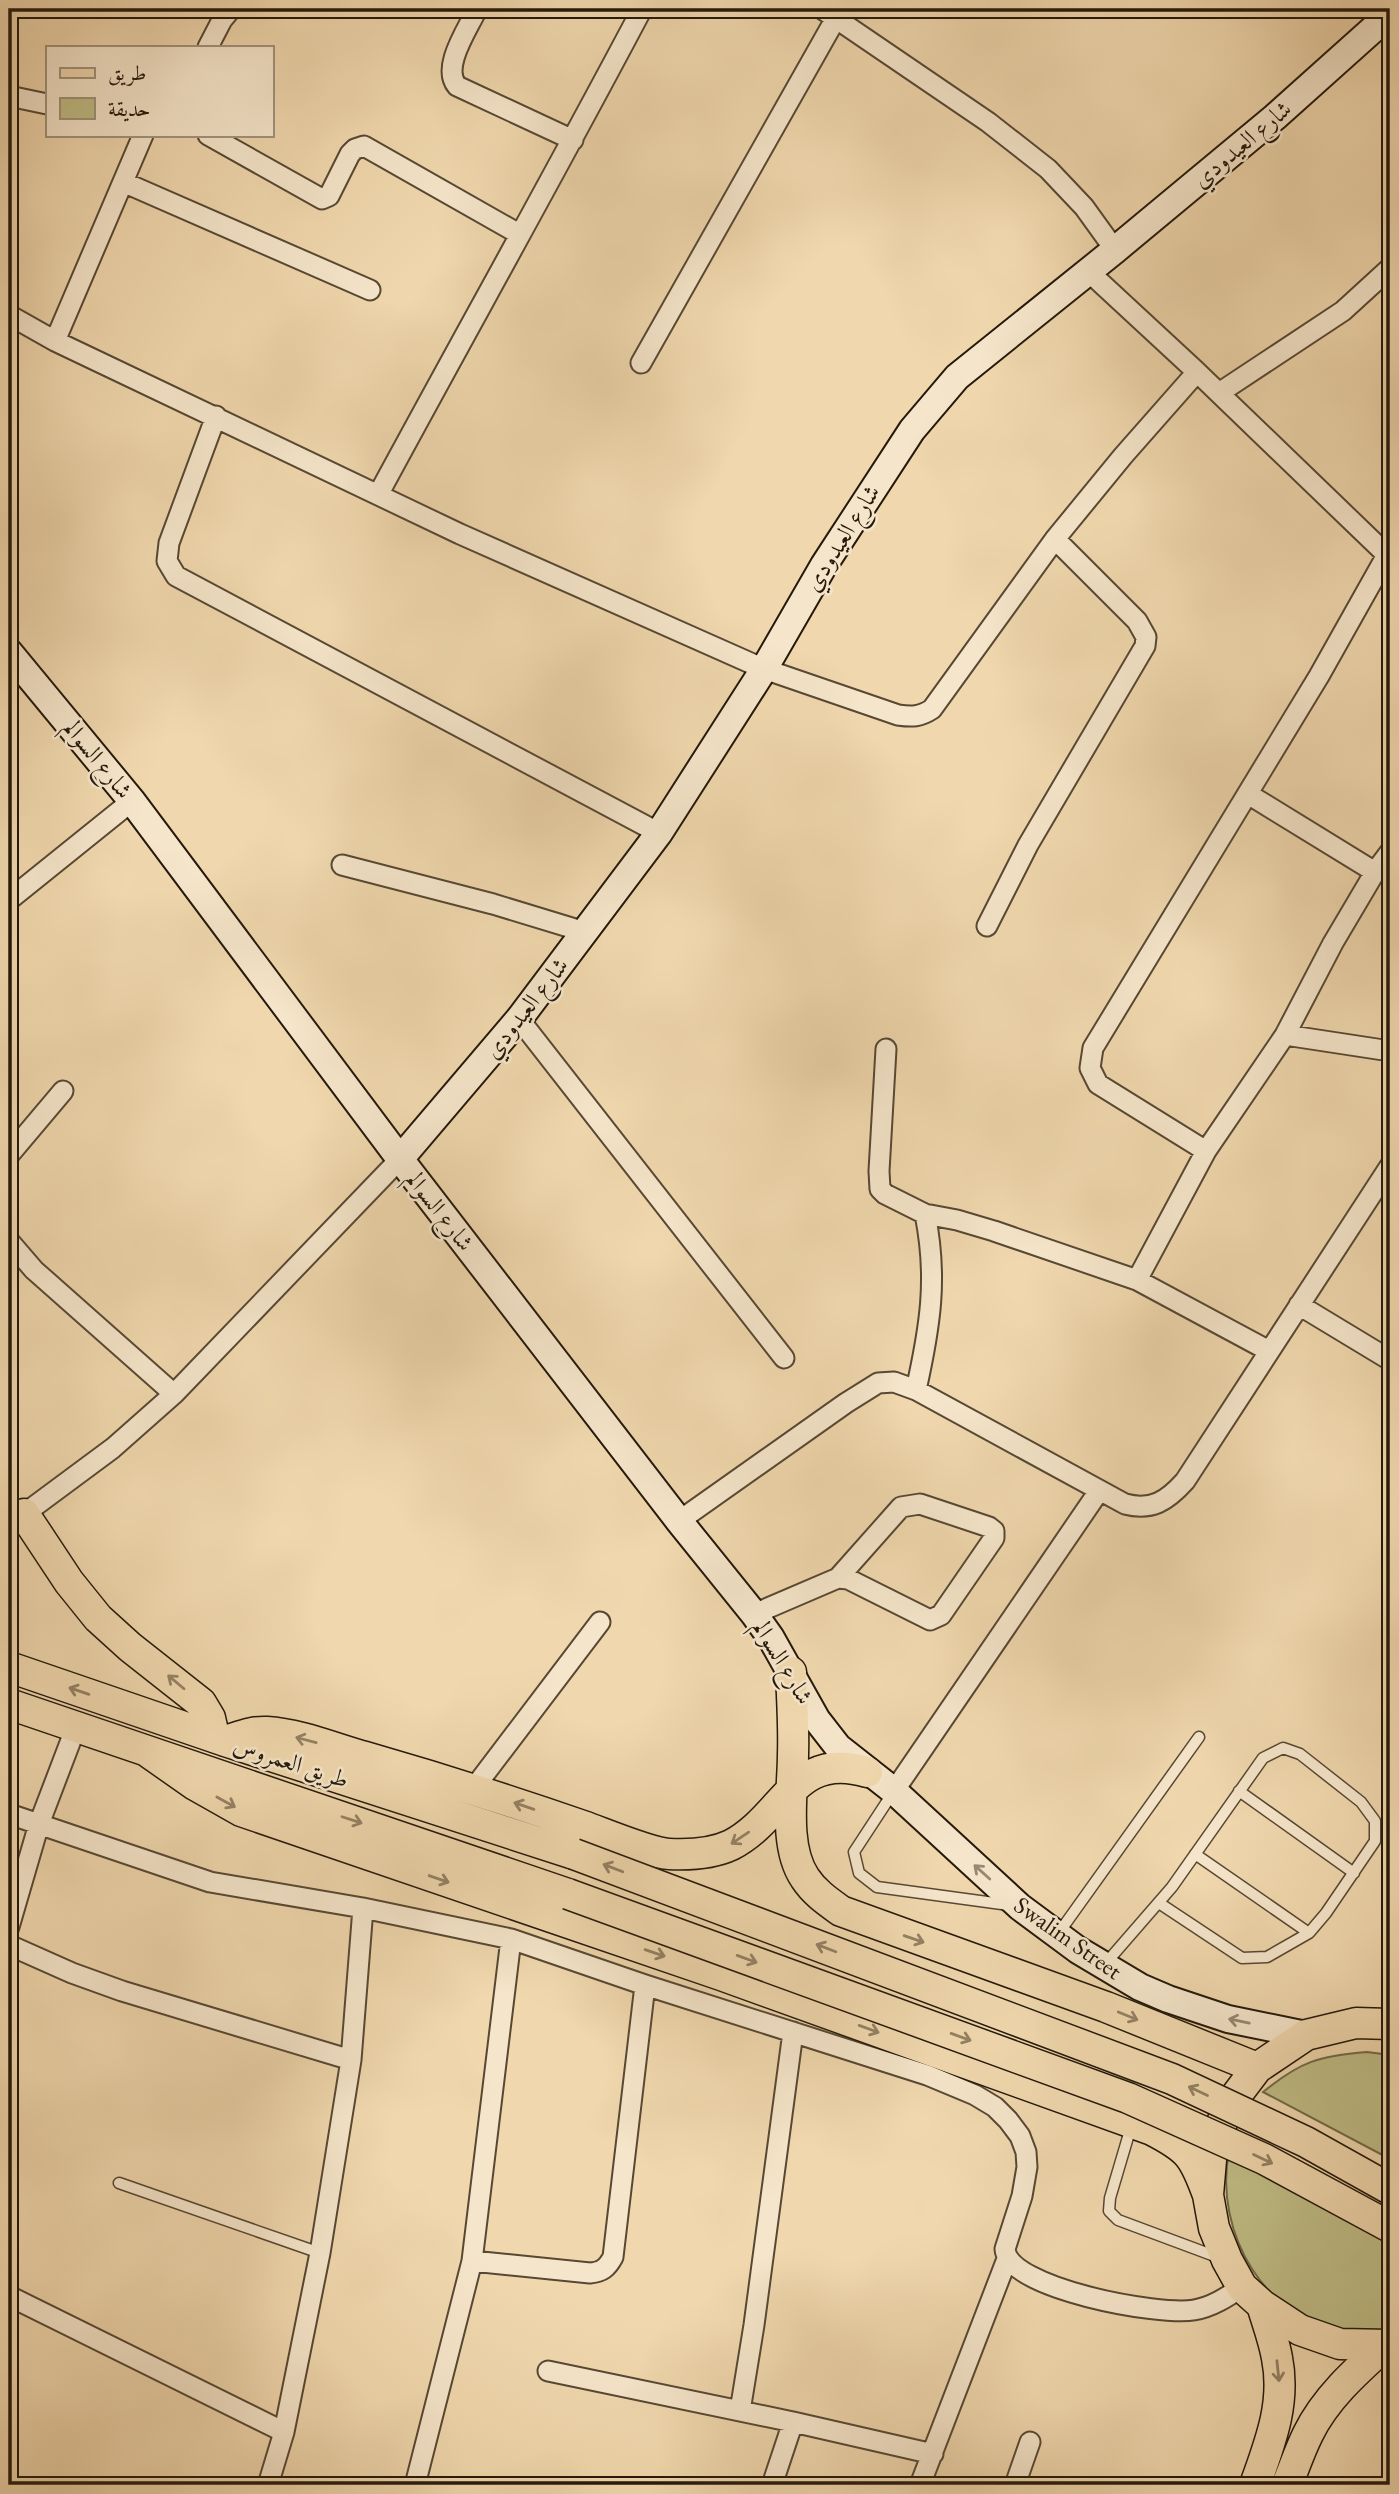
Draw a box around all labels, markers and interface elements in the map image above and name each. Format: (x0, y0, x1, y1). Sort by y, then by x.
legend (46, 46, 273, 136)
text: طريق (108, 59, 146, 86)
street label: شارع العيدودي (1186, 93, 1301, 198)
text: حديقة (108, 95, 151, 122)
street label: شارع العيدودي (796, 478, 891, 600)
street label: شارع السوالم (52, 713, 140, 809)
street label: شارع العيدودي (476, 951, 579, 1068)
street label: شارع السوالم (395, 1164, 481, 1261)
street label: شارع السوالم (741, 1614, 821, 1713)
one-way arrow (167, 1674, 185, 1690)
one-way arrow (69, 1684, 91, 1696)
street label: طريق العمروس (229, 1728, 353, 1795)
one-way arrow (295, 1733, 318, 1746)
one-way arrow (215, 1795, 235, 1809)
one-way arrow (514, 1799, 536, 1811)
one-way arrow (341, 1814, 363, 1827)
one-way arrow (731, 1831, 750, 1845)
one-way arrow (602, 1861, 624, 1874)
one-way arrow (974, 1864, 991, 1881)
one-way arrow (428, 1874, 450, 1887)
street label: Swalim Street (1008, 1889, 1129, 1986)
one-way arrow (902, 1934, 924, 1946)
one-way arrow (815, 1941, 837, 1954)
one-way arrow (643, 1948, 665, 1960)
one-way arrow (736, 1954, 758, 1966)
one-way arrow (1117, 2010, 1138, 2023)
one-way arrow (1228, 2014, 1251, 2028)
one-way arrow (858, 2023, 880, 2036)
one-way arrow (949, 2032, 971, 2044)
one-way arrow (1188, 2084, 1209, 2098)
one-way arrow (1252, 2152, 1273, 2166)
one-way arrow (1272, 2359, 1285, 2382)

